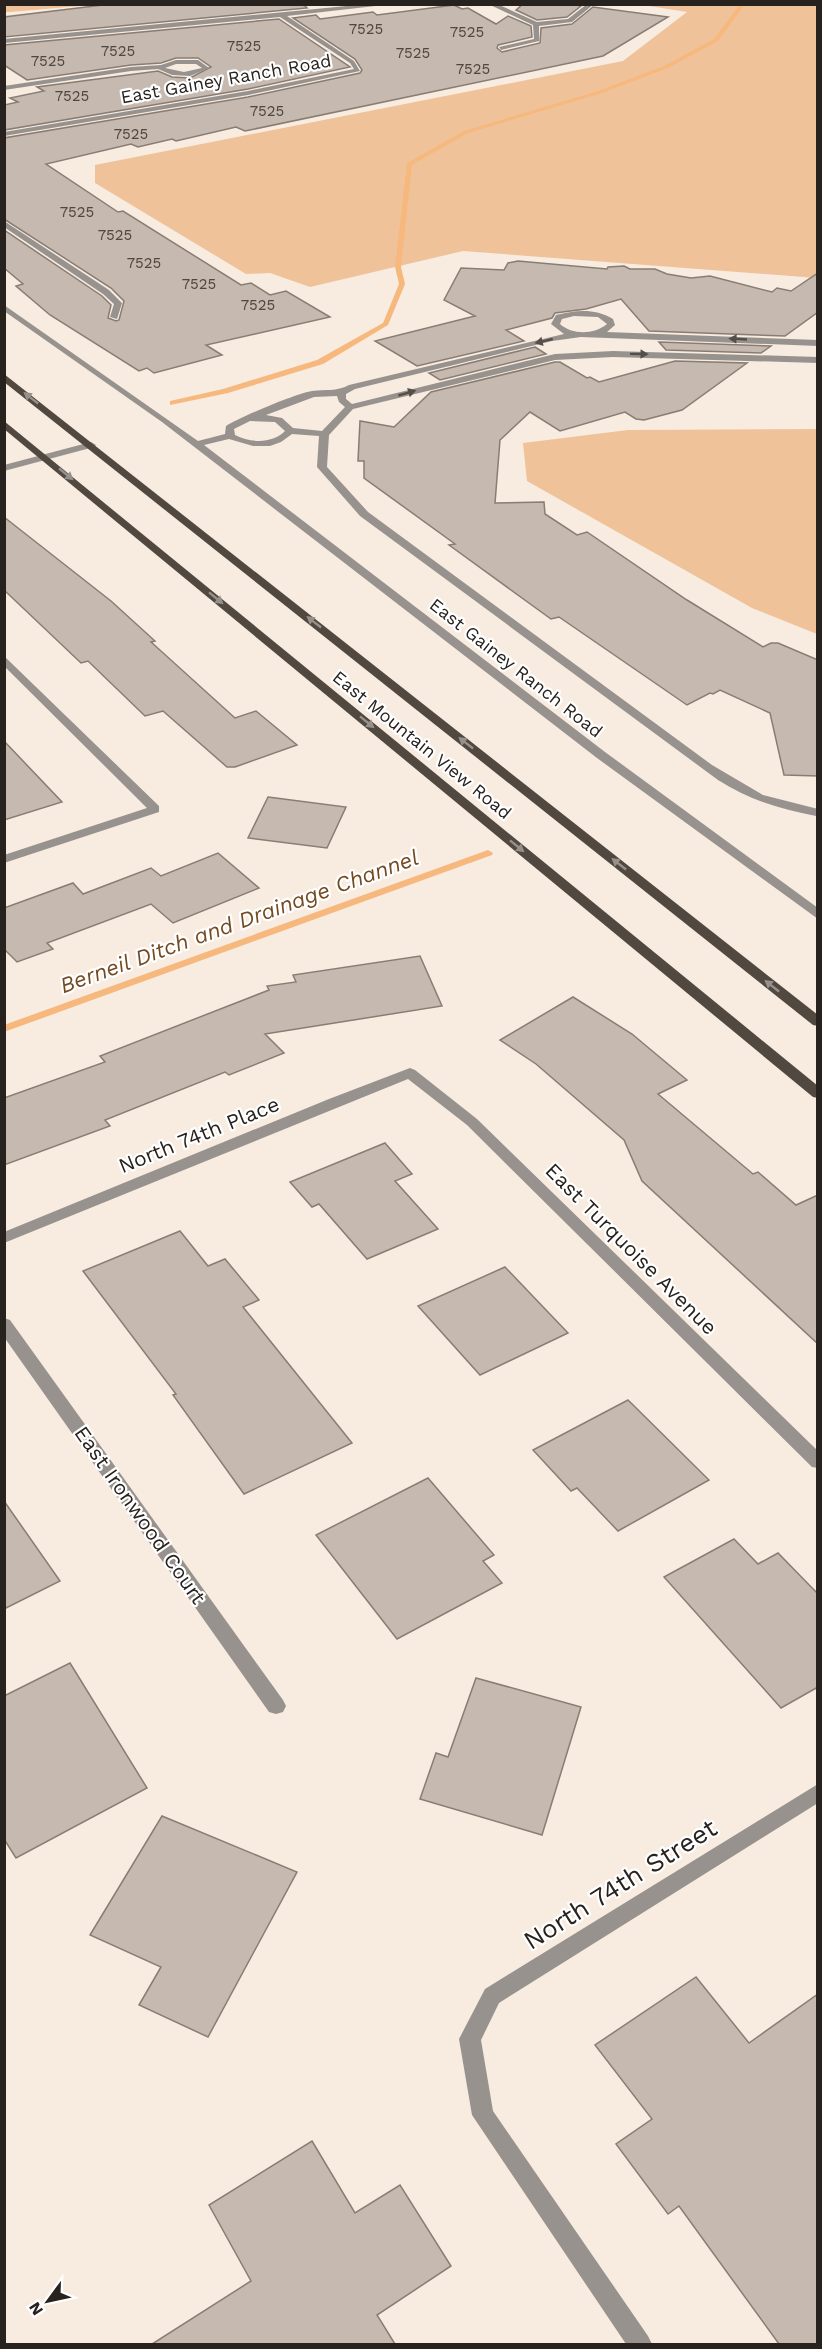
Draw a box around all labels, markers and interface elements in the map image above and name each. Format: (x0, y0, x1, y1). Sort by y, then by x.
house number: 7525 (349, 20, 383, 38)
house number: 7525 (450, 23, 484, 41)
house number: 7525 (227, 37, 261, 55)
house number: 7525 (101, 42, 135, 60)
house number: 7525 (396, 44, 430, 62)
street label: East Gainey Ranch Road (119, 50, 333, 107)
house number: 7525 (31, 52, 65, 70)
house number: 7525 (456, 60, 490, 78)
house number: 7525 (55, 87, 89, 105)
house number: 7525 (250, 102, 284, 120)
house number: 7525 (114, 125, 148, 143)
house number: 7525 (60, 203, 94, 221)
house number: 7525 (98, 226, 132, 244)
house number: 7525 (127, 254, 161, 272)
house number: 7525 (182, 275, 216, 293)
house number: 7525 (241, 296, 275, 314)
one-way arrow (729, 335, 748, 344)
one-way arrow (534, 336, 553, 346)
one-way arrow (629, 350, 648, 359)
one-way arrow (397, 388, 416, 398)
one-way arrow (23, 392, 39, 405)
one-way arrow (58, 468, 74, 481)
one-way arrow (208, 592, 224, 605)
street label: East Gainey Ranch Road (426, 594, 607, 742)
one-way arrow (306, 616, 321, 628)
street label: East Mountain View Road (329, 666, 516, 823)
one-way arrow (359, 716, 375, 729)
one-way arrow (459, 738, 474, 750)
one-way arrow (509, 840, 525, 853)
water label: Berneil Ditch and Drainage Channel (56, 845, 422, 998)
one-way arrow (611, 858, 627, 871)
one-way arrow (764, 980, 779, 992)
street label: North 74th Place (115, 1091, 283, 1178)
street label: East Turquoise Avenue (540, 1158, 722, 1340)
street label: East Ironwood Court (70, 1421, 211, 1609)
street label: North 74th Street (518, 1812, 722, 1956)
north arrow (18, 2271, 78, 2331)
text: N (25, 2299, 47, 2319)

